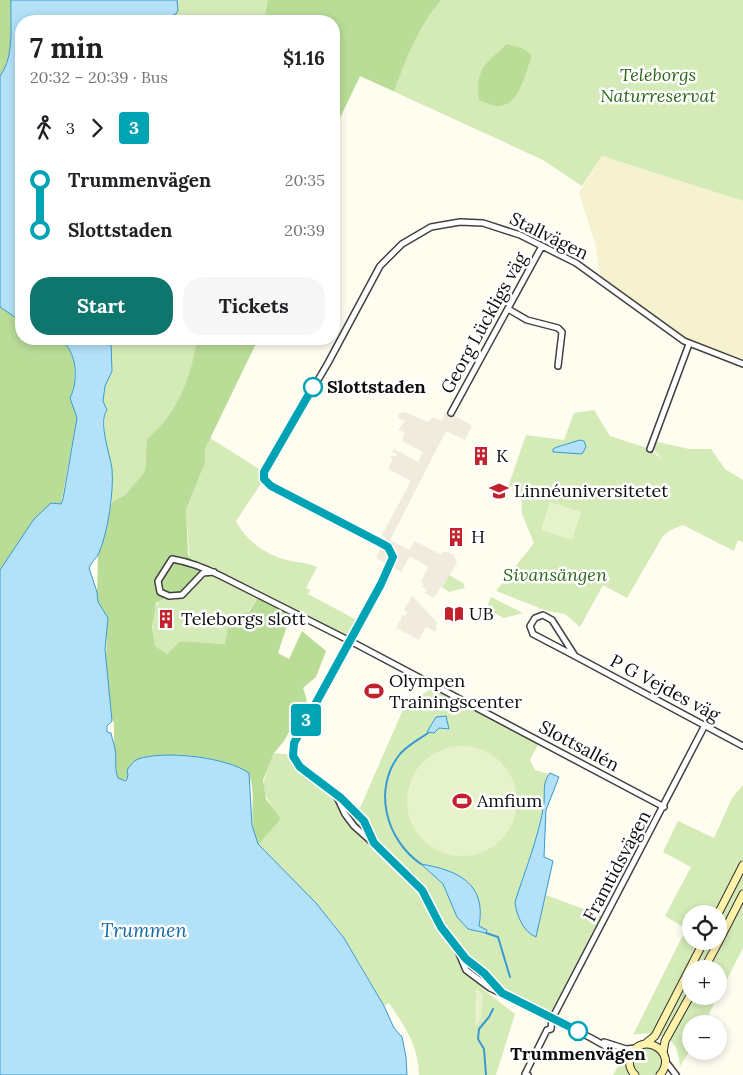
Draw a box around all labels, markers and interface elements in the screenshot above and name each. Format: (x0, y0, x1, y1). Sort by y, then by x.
text: 7 min (30, 30, 103, 66)
text: $1.16 (283, 46, 325, 70)
park label: Teleborgs Naturreservat (600, 63, 716, 107)
text: 20:32 – 20:39 · Bus (30, 67, 168, 87)
icon: walk (30, 114, 58, 142)
icon: forward (83, 114, 111, 142)
text: 3 (129, 116, 139, 139)
text: 3 (66, 118, 75, 138)
text: Trummenvägen (68, 168, 211, 192)
text: 20:35 (285, 170, 325, 190)
street label: Stallvägen (506, 207, 592, 265)
text: Slottstaden (68, 218, 172, 242)
text: 20:39 (284, 220, 325, 240)
street label: Georg Lückligs väg (435, 247, 532, 397)
button: Start (30, 277, 173, 335)
button: Tickets (183, 277, 325, 335)
place label: Slottstaden (327, 375, 426, 398)
marker: Slottstaden (303, 377, 323, 397)
place label: K (496, 444, 509, 467)
building icon: K (470, 445, 492, 467)
place label: Linnéuniversitetet (514, 479, 668, 502)
school or university icon: Linnéuniversitetet (488, 480, 510, 502)
place label: H (471, 525, 485, 548)
building icon: H (445, 526, 467, 548)
park label: Sivansängen (503, 563, 607, 586)
place label: UB (469, 602, 494, 625)
library icon: UB (443, 603, 465, 625)
place label: Teleborgs slott (181, 607, 306, 630)
building icon: Teleborgs slott (155, 608, 177, 630)
street label: P G Vejdes väg (606, 649, 725, 727)
place label: Olympen Trainingscenter (389, 669, 522, 713)
sports icon: Olympen Trainingscenter (363, 680, 385, 702)
line badge: 3 (290, 704, 322, 736)
text: 3 (301, 708, 311, 731)
street label: Slottsallén (535, 715, 623, 776)
place label: Amfium (476, 789, 542, 812)
sports icon: Amfium (451, 790, 473, 812)
street label: Framtidsvägen (578, 806, 655, 925)
map controls (682, 905, 727, 1060)
button: locate (682, 905, 727, 950)
water label: Trummen (101, 918, 187, 942)
button: + (682, 960, 727, 1005)
button: − (682, 1015, 727, 1060)
marker: Trummenvägen (568, 1021, 588, 1041)
place label: Trummenvägen (510, 1042, 646, 1065)

